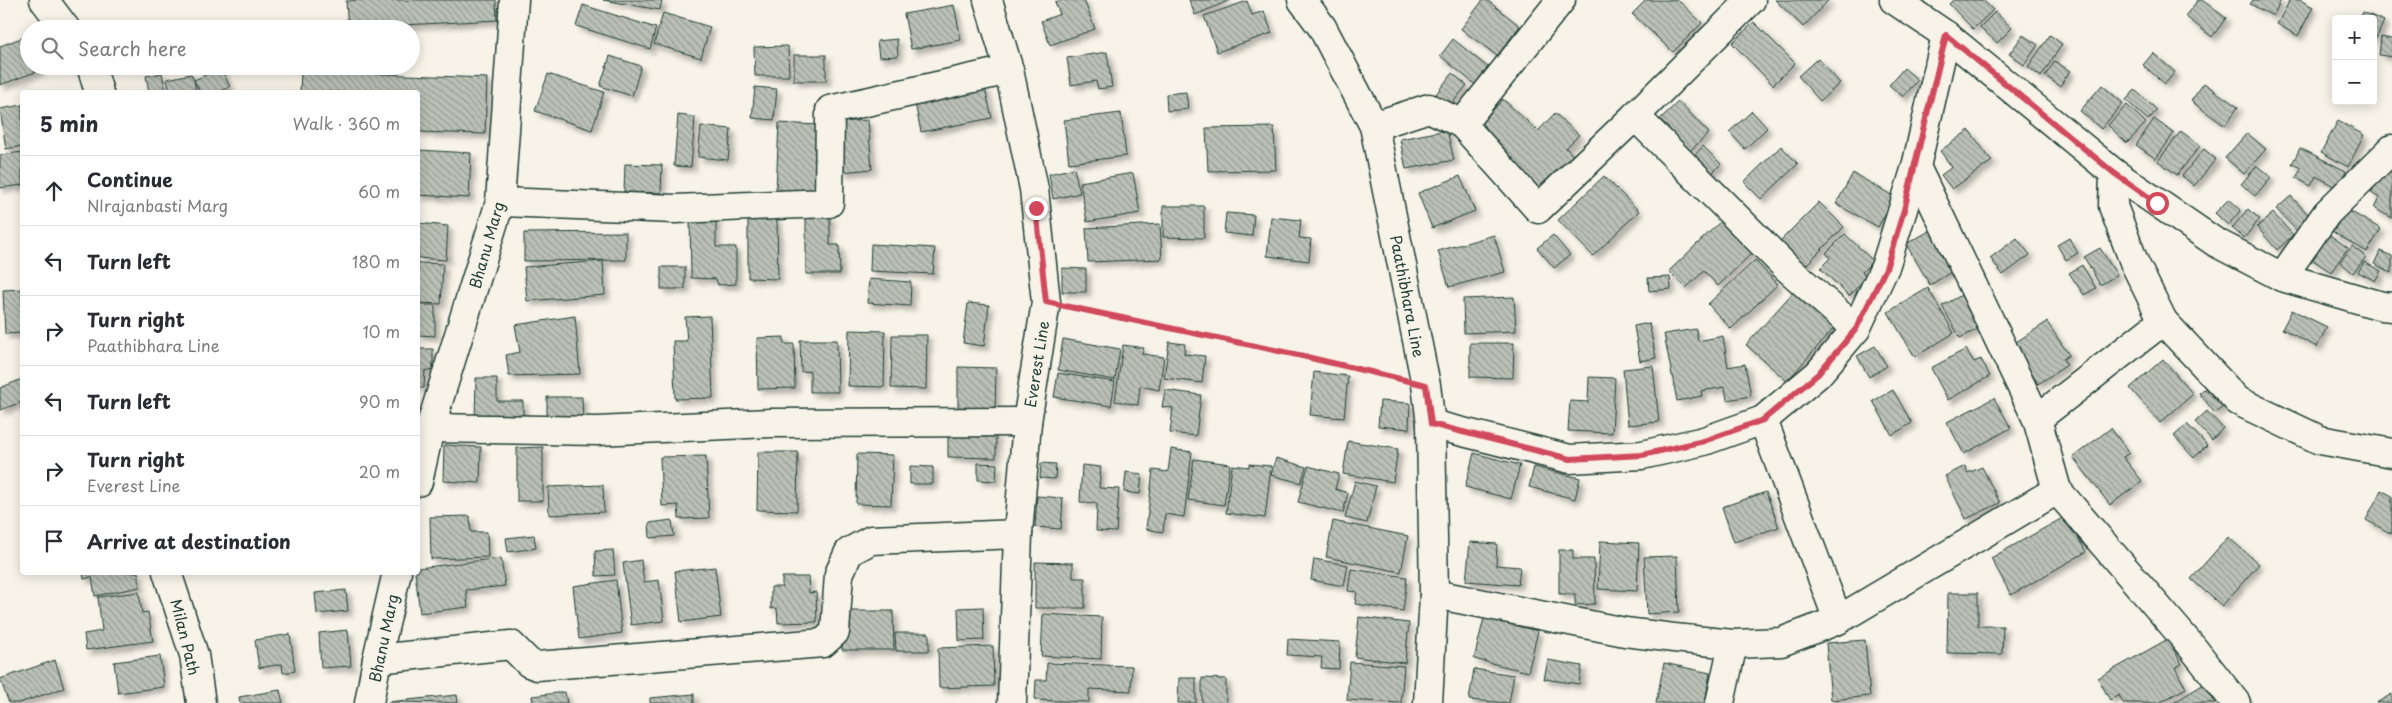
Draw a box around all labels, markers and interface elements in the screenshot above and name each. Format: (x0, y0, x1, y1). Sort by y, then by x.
map controls (2332, 15, 2377, 105)
button: + (2332, 15, 2377, 60)
search box (20, 20, 420, 75)
icon: search (38, 34, 66, 62)
text: Search here (78, 34, 187, 62)
button: − (2332, 60, 2377, 105)
text: 5 min (40, 107, 98, 139)
text: Walk · 360 m (293, 111, 400, 135)
text: Continue (87, 165, 173, 193)
icon: ahead (40, 177, 68, 205)
text: 60 m (358, 179, 400, 203)
route start (2146, 192, 2169, 215)
text: NIrajanbasti Marg (87, 193, 228, 217)
route end (1025, 197, 1048, 220)
street label: Bhanu Marg (463, 199, 509, 291)
street label: Paathibhara Line (1385, 233, 1431, 359)
icon: left (40, 247, 68, 275)
text: Turn left (87, 247, 171, 275)
text: 180 m (352, 249, 400, 273)
text: Turn right (87, 305, 185, 333)
icon: right (40, 317, 68, 345)
text: 10 m (363, 319, 400, 343)
street label: Everest Line (1018, 319, 1054, 409)
text: Paathibhara Line (87, 333, 220, 357)
icon: left (40, 387, 68, 415)
text: Turn left (87, 387, 171, 415)
text: 90 m (359, 389, 400, 413)
text: Turn right (87, 445, 185, 473)
icon: right (40, 457, 68, 485)
text: 20 m (359, 459, 400, 483)
text: Everest Line (87, 473, 181, 497)
icon: arrive (40, 527, 68, 555)
text: Arrive at destination (87, 527, 291, 555)
street label: Bhanu Marg (362, 592, 404, 684)
street label: Milan Path (165, 596, 207, 678)

